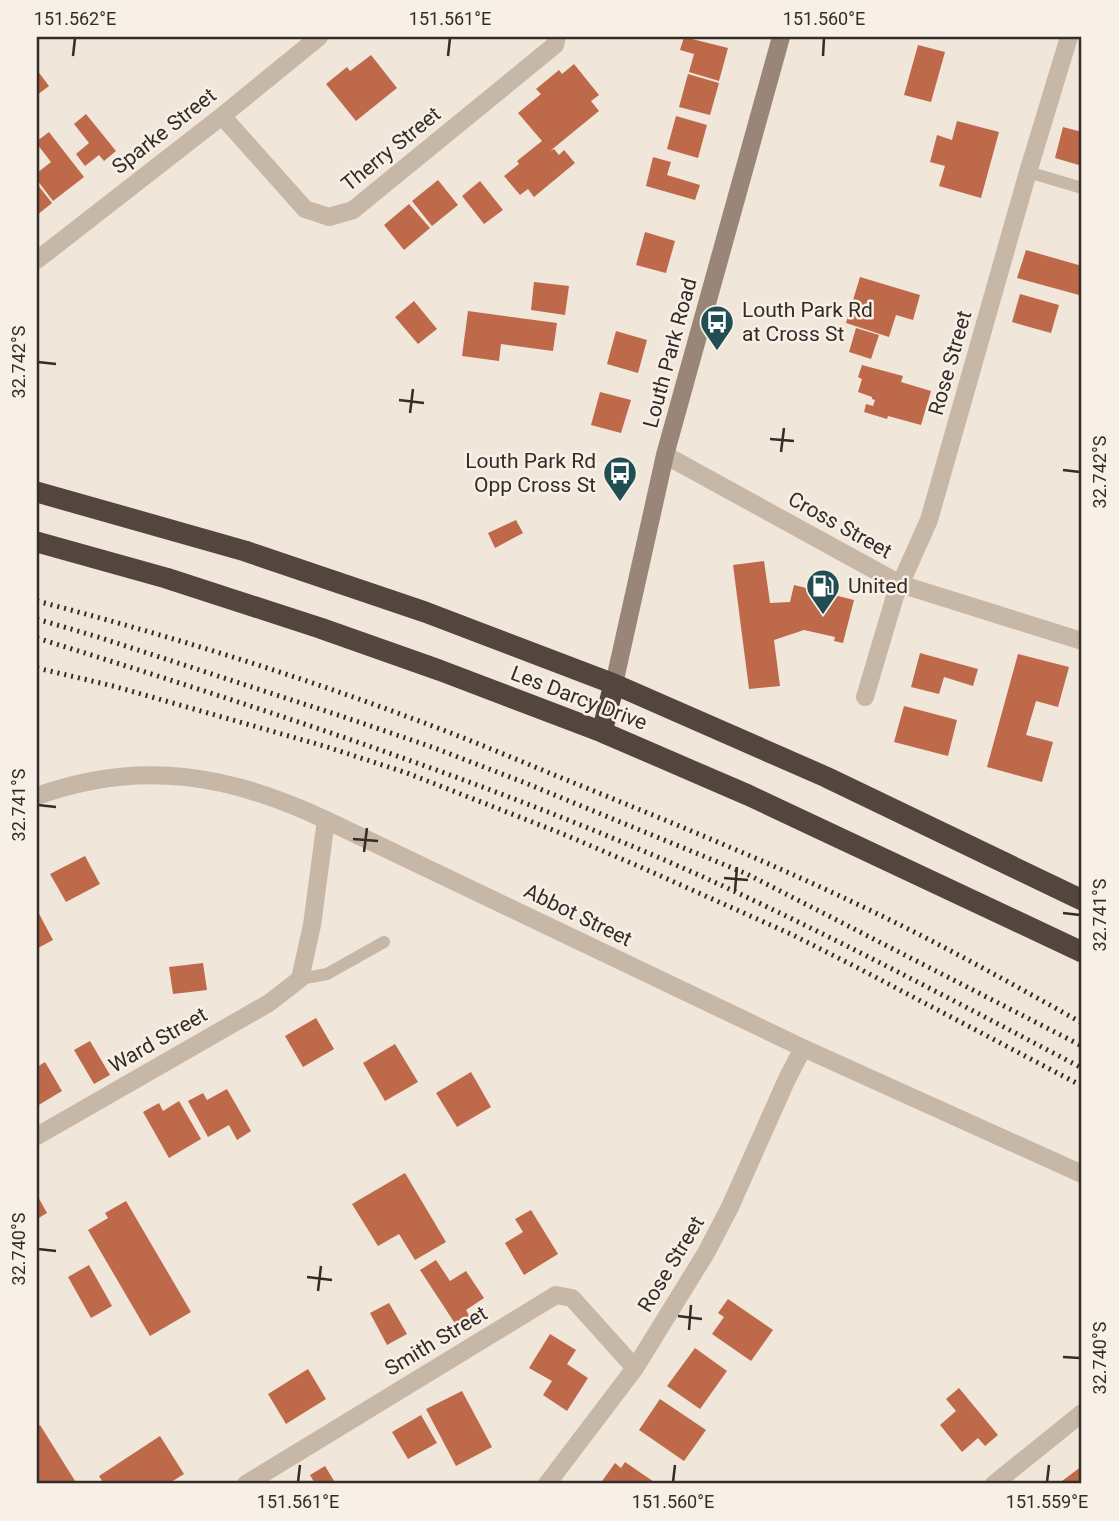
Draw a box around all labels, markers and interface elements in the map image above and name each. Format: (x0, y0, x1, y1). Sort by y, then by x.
text: 151.562°E (34, 8, 116, 29)
text: 151.561°E (409, 8, 491, 29)
text: 151.560°E (783, 8, 865, 29)
street label: Sparke Street (107, 83, 221, 179)
street label: Therry Street (337, 102, 445, 196)
street label: Louth Park Road (638, 275, 702, 431)
place label: Louth Park Rd at Cross St (742, 298, 873, 346)
bus stop icon: Louth Park Rd at Cross St (698, 303, 736, 352)
street label: Rose Street (924, 308, 976, 418)
text: 32.742°S (8, 325, 29, 398)
text: 32.742°S (1089, 435, 1110, 508)
place label: Louth Park Rd Opp Cross St (465, 449, 596, 497)
bus stop icon: Louth Park Rd Opp Cross St (601, 454, 639, 503)
street label: Cross Street (784, 487, 896, 563)
fuel station icon: United (804, 567, 842, 616)
place label: United (848, 574, 908, 598)
street label: Les Darcy Drive (508, 661, 650, 735)
text: 32.741°S (8, 768, 29, 841)
text: 32.741°S (1089, 878, 1110, 951)
street label: Abbot Street (520, 879, 636, 951)
street label: Ward Street (105, 1002, 211, 1078)
text: 32.740°S (8, 1212, 29, 1285)
street label: Rose Street (633, 1212, 709, 1316)
street label: Smith Street (381, 1301, 492, 1381)
text: 32.740°S (1089, 1321, 1110, 1394)
text: 151.561°E (257, 1491, 339, 1512)
text: 151.560°E (632, 1491, 714, 1512)
text: 151.559°E (1006, 1491, 1088, 1512)

